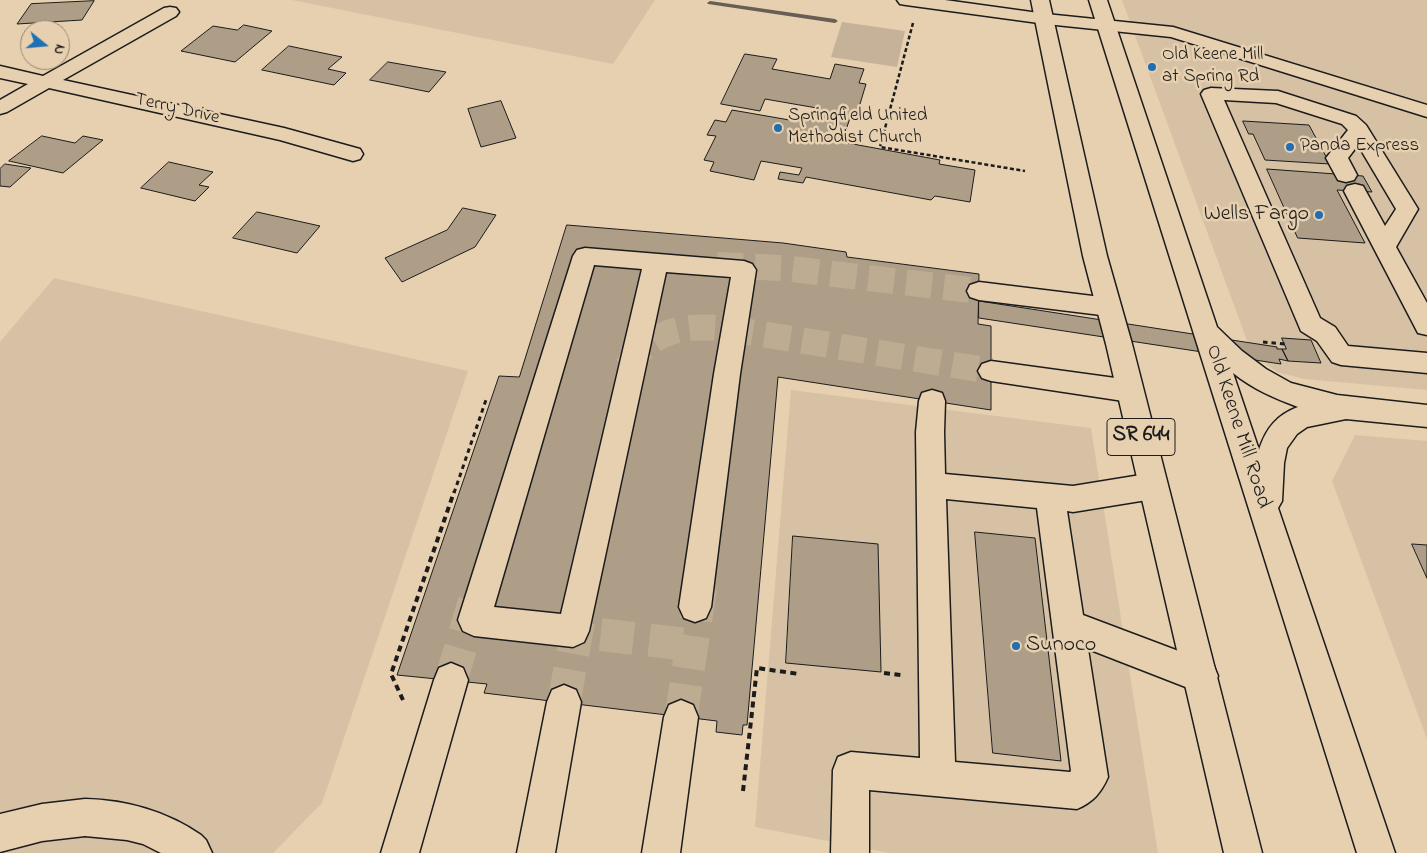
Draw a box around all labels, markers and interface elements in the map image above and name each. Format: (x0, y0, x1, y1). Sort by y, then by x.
north arrow (20, 20, 70, 70)
text: N (47, 42, 70, 57)
place label: Old Keene Mill at Spring Rd (1162, 45, 1263, 89)
marker: Old Keene Mill at Spring Rd (1146, 61, 1158, 73)
street label: Terry Drive (132, 89, 222, 131)
place label: Springfield United Methodist Church (788, 106, 927, 150)
marker: Springfield United Methodist Church (772, 122, 784, 134)
place label: Panda Express (1300, 136, 1419, 158)
marker: Panda Express (1284, 141, 1296, 153)
place label: Wells Fargo (1204, 202, 1309, 228)
marker: Wells Fargo (1313, 209, 1325, 221)
street label: Old Keene Mill Road (1198, 342, 1276, 512)
road number: SR 644 (1107, 418, 1175, 456)
place label: Sunoco (1026, 633, 1096, 659)
marker: Sunoco (1010, 640, 1022, 652)

